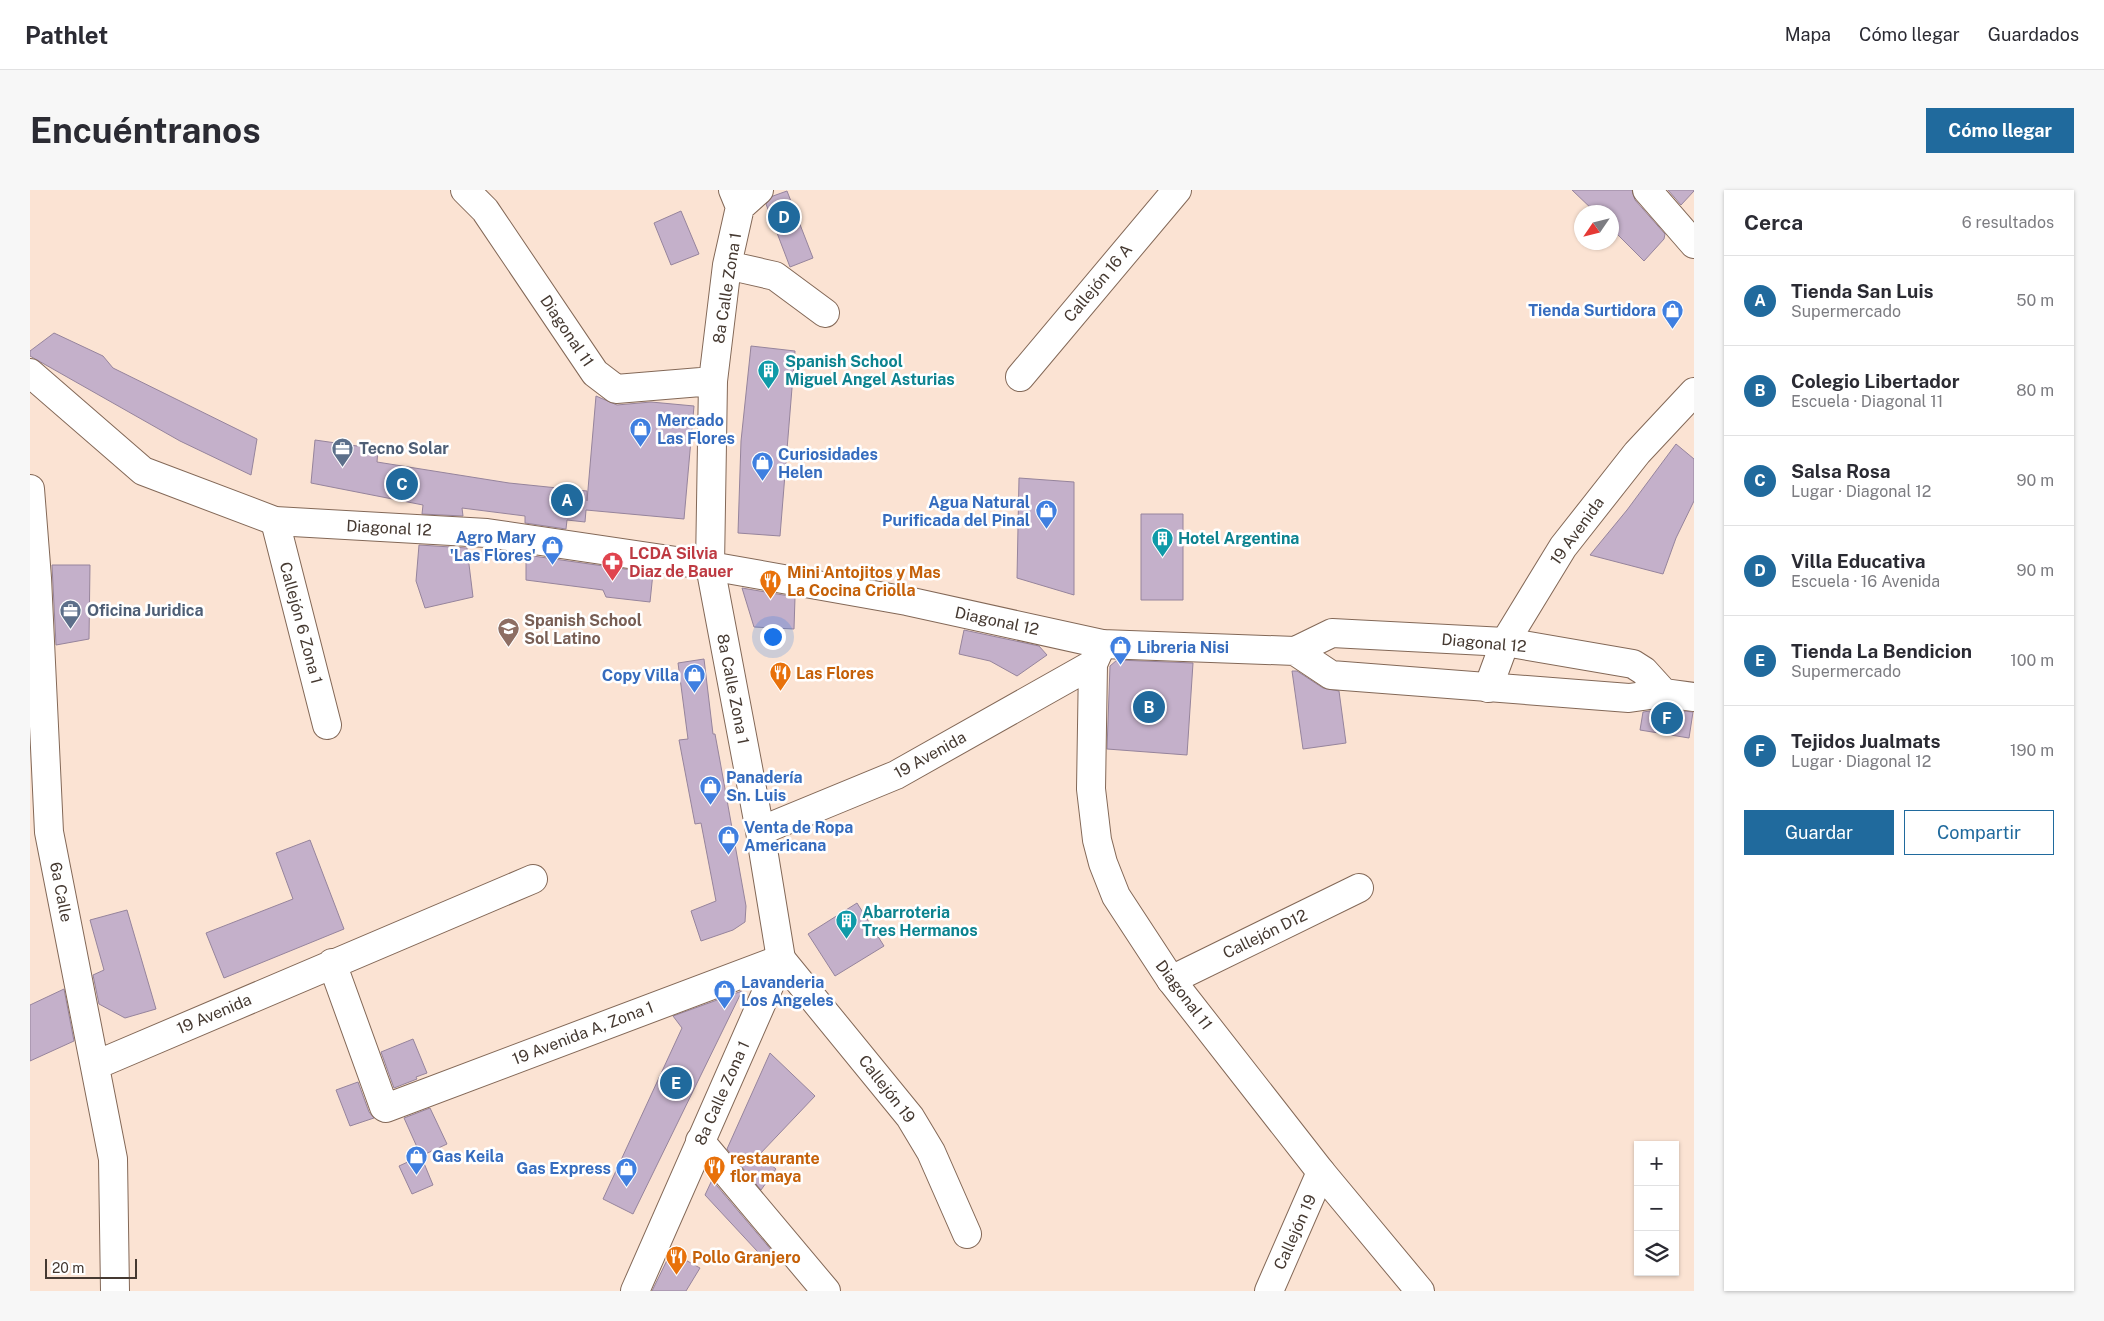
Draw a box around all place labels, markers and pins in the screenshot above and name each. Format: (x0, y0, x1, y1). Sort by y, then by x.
pin: D (768, 198, 800, 236)
shop icon: Tienda Surtidora (1660, 298, 1684, 329)
place label: Tienda Surtidora (1528, 301, 1656, 320)
place label: Spanish School Miguel Angel Asturias (785, 352, 955, 389)
building icon: Spanish School Miguel Angel Asturias (757, 358, 781, 389)
place label: Mercado Las Flores (657, 411, 735, 448)
shop icon: Mercado Las Flores (629, 417, 653, 448)
office icon: Tecno Solar (331, 436, 355, 467)
place label: Tecno Solar (359, 439, 449, 458)
place label: Curiosidades Helen (778, 445, 878, 482)
shop icon: Curiosidades Helen (750, 451, 774, 482)
pin: C (386, 465, 418, 503)
pin: A (551, 481, 583, 519)
place label: Agua Natural Purificada del Pinal (882, 493, 1030, 530)
shop icon: Agua Natural Purificada del Pinal (1034, 499, 1058, 530)
building icon: Hotel Argentina (1150, 526, 1174, 557)
place label: Agro Mary 'Las Flores' (450, 528, 536, 565)
place label: Hotel Argentina (1178, 529, 1299, 548)
shop icon: Agro Mary 'Las Flores' (540, 534, 564, 565)
place label: LCDA Silvia Diaz de Bauer (629, 544, 734, 581)
pharmacy icon: LCDA Silvia Diaz de Bauer (601, 550, 625, 581)
place label: Mini Antojitos y Mas La Cocina Criolla (787, 563, 941, 600)
restaurant icon: Mini Antojitos y Mas La Cocina Criolla (759, 569, 783, 600)
office icon: Oficina Juridica (59, 598, 83, 629)
place label: Oficina Juridica (87, 601, 203, 620)
place label: Spanish School Sol Latino (524, 611, 642, 648)
school or university icon: Spanish School Sol Latino (496, 617, 520, 648)
shop icon: Libreria Nisi (1109, 635, 1133, 666)
place label: Libreria Nisi (1137, 638, 1229, 657)
restaurant icon: Las Flores (768, 661, 792, 692)
shop icon: Copy Villa (683, 663, 707, 694)
place label: Las Flores (796, 664, 874, 683)
place label: Copy Villa (602, 666, 679, 685)
pin: B (1133, 688, 1165, 726)
pin: F (1651, 699, 1683, 737)
place label: Panadería Sn. Luis (726, 768, 803, 805)
shop icon: Panadería Sn. Luis (698, 774, 722, 805)
place label: Venta de Ropa Americana (744, 818, 853, 855)
shop icon: Venta de Ropa Americana (716, 824, 740, 855)
place label: Abarroteria Tres Hermanos (862, 903, 978, 940)
building icon: Abarroteria Tres Hermanos (834, 909, 858, 940)
place label: Lavanderia Los Angeles (741, 973, 834, 1010)
shop icon: Lavanderia Los Angeles (713, 979, 737, 1010)
pin: E (660, 1064, 692, 1102)
shop icon: Gas Keila (404, 1144, 428, 1175)
place label: Gas Keila (432, 1147, 504, 1166)
place label: restaurante flor maya (730, 1149, 820, 1186)
restaurant icon: restaurante flor maya (702, 1155, 726, 1186)
shop icon: Gas Express (615, 1156, 639, 1187)
place label: Gas Express (516, 1159, 611, 1178)
restaurant icon: Pollo Granjero (664, 1245, 688, 1276)
place label: Pollo Granjero (692, 1248, 801, 1267)

